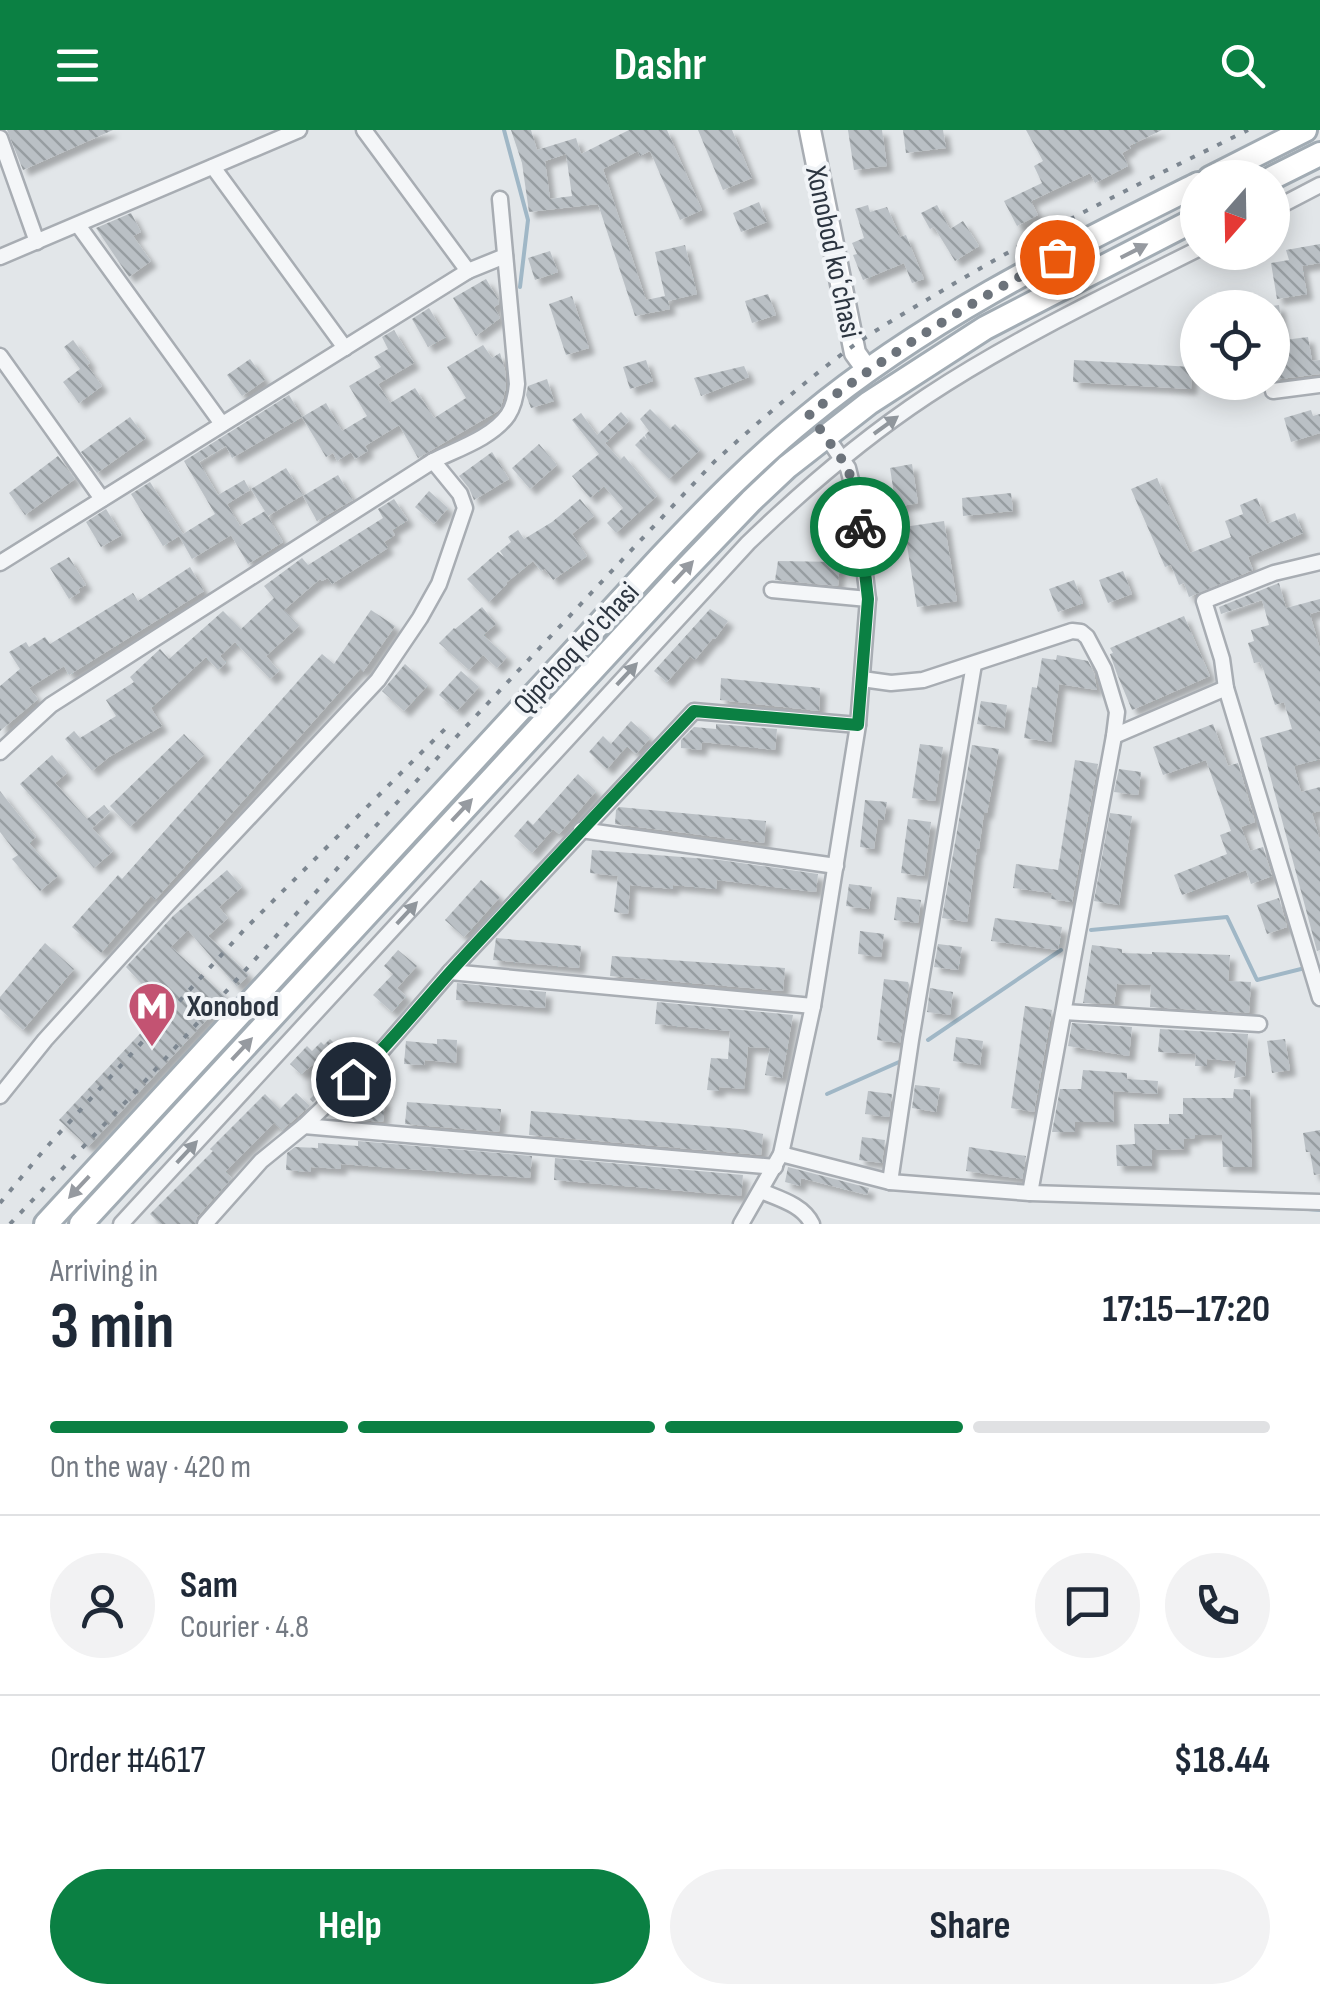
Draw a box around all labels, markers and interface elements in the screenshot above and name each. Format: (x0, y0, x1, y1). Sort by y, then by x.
icon: menu (50, 38, 105, 93)
text: Dashr (614, 38, 706, 93)
icon: search (1215, 38, 1270, 93)
north arrow (1180, 160, 1290, 270)
map controls (1180, 160, 1290, 400)
street label: Xonobod koʻchasi (797, 162, 869, 341)
pin (1015, 215, 1100, 300)
icon: bag (1030, 230, 1085, 285)
one-way arrow (1119, 243, 1148, 260)
button: locate (1180, 290, 1290, 400)
one-way arrow (873, 416, 899, 436)
courier (810, 477, 910, 577)
icon: bike (833, 500, 888, 555)
one-way arrow (671, 560, 694, 584)
street label: Qipchoq ko'chasi (506, 575, 647, 722)
one-way arrow (615, 662, 638, 686)
one-way arrow (450, 799, 473, 823)
one-way arrow (395, 901, 418, 925)
metro station icon: Xonobod (126, 980, 178, 1048)
place label: Xonobod (186, 989, 279, 1025)
pin (311, 1037, 396, 1122)
one-way arrow (230, 1038, 253, 1062)
icon: home (326, 1052, 381, 1107)
one-way arrow (175, 1140, 197, 1165)
one-way arrow (68, 1175, 91, 1199)
text: Arriving in (50, 1252, 158, 1291)
text: 17:15–17:20 (1103, 1287, 1270, 1332)
text: 3 min (50, 1289, 174, 1367)
text: On the way · 420 m (50, 1448, 251, 1487)
button: person (50, 1553, 155, 1658)
button: chat (1035, 1553, 1140, 1658)
button: phone (1165, 1553, 1270, 1658)
text: Sam (180, 1563, 238, 1608)
text: Courier · 4.8 (180, 1608, 309, 1647)
text: Order #4617 (50, 1738, 205, 1783)
text: $18.44 (1174, 1738, 1270, 1783)
button: Help (50, 1869, 650, 1984)
button: Share (670, 1869, 1270, 1984)

